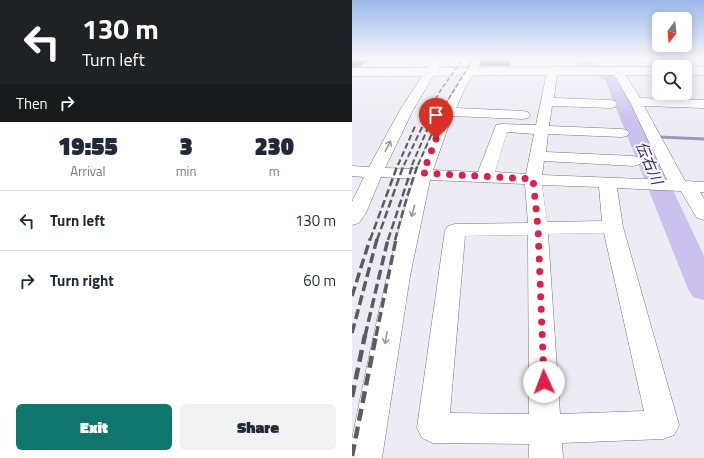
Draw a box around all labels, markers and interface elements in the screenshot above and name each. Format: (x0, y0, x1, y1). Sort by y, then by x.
text: 130 m (82, 7, 159, 50)
north arrow (652, 12, 692, 52)
map controls (652, 12, 692, 100)
icon: left (16, 16, 68, 68)
text: Turn left (82, 46, 145, 73)
button: search (652, 60, 692, 100)
text: Then (16, 92, 48, 115)
icon: right (56, 92, 78, 114)
pin (419, 98, 453, 139)
icon: arrive (425, 104, 447, 126)
text: 19:55 (58, 128, 118, 164)
text: 3 (179, 128, 193, 164)
text: 230 (254, 128, 294, 164)
water label: 伝右川 (630, 138, 670, 190)
one-way arrow (384, 140, 392, 152)
text: Arrival (70, 161, 105, 181)
text: min (176, 161, 196, 181)
text: m (269, 161, 280, 181)
one-way arrow (409, 204, 417, 217)
text: Turn left (50, 209, 105, 232)
text: 130 m (295, 209, 336, 232)
icon: left (16, 210, 38, 232)
text: Turn right (50, 269, 114, 292)
text: 60 m (303, 269, 336, 292)
icon: right (16, 270, 38, 292)
one-way arrow (382, 331, 390, 344)
position arrow (523, 361, 565, 403)
button: Exit (16, 404, 172, 450)
button: Share (180, 404, 336, 450)

